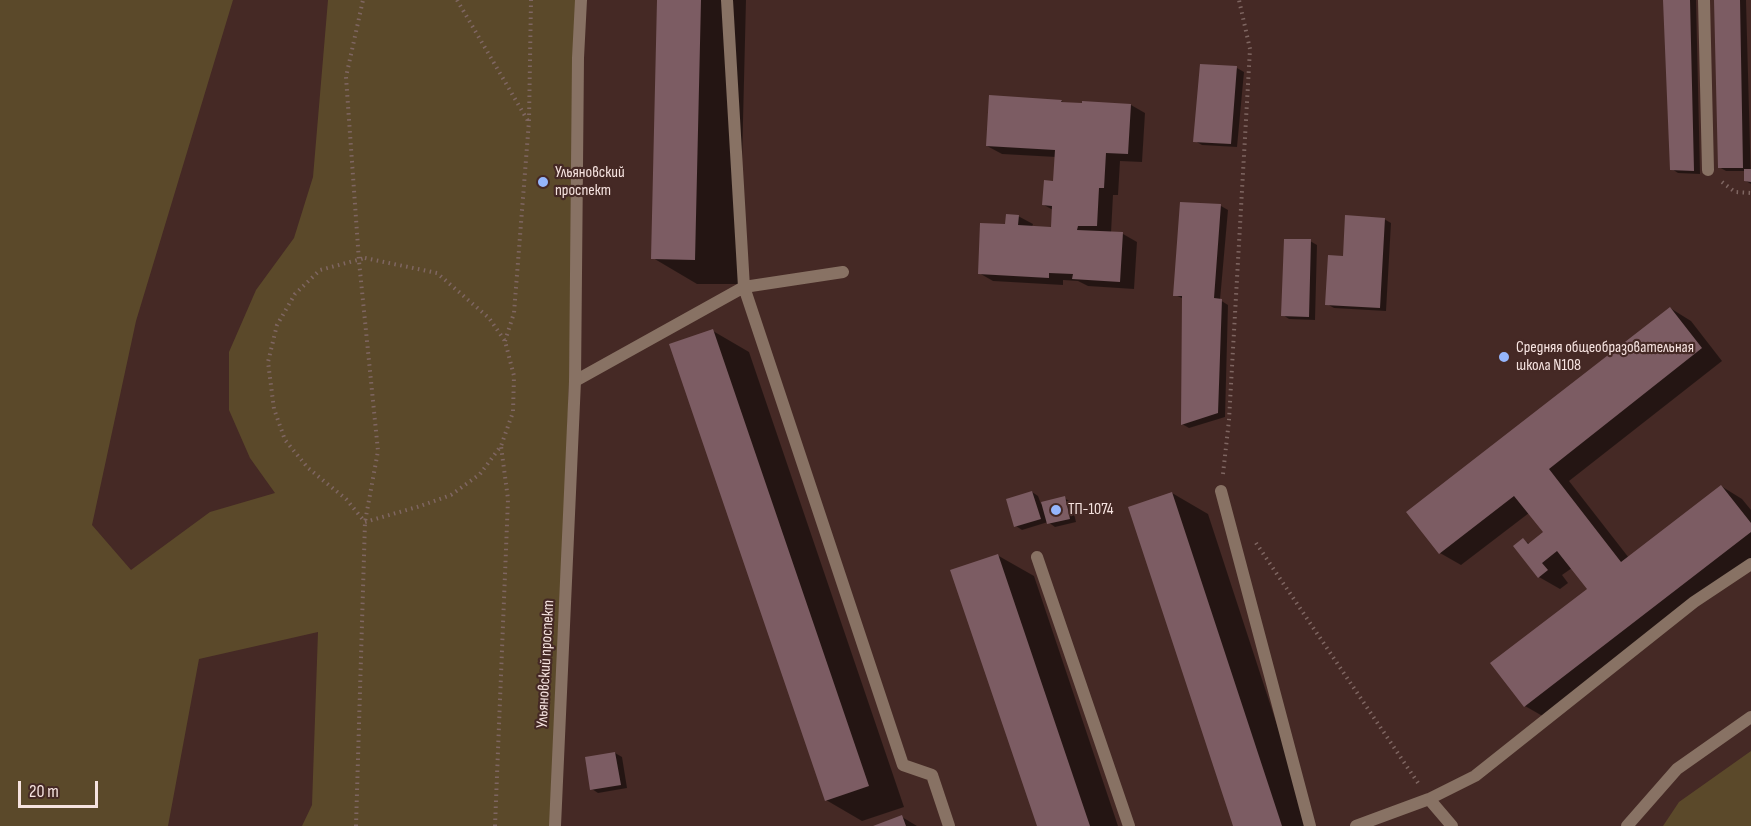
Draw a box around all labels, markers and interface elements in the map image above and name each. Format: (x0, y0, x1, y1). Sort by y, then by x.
place label: Ульяновский проспект (555, 163, 625, 201)
marker: Ульяновский проспект (536, 175, 550, 189)
place label: Средняя общеобразовательная школа N108 (1516, 338, 1694, 376)
marker: Средняя общеобразовательная школа N108 (1497, 350, 1511, 364)
place label: ТП-1074 (1068, 500, 1113, 520)
marker: ТП-1074 (1049, 503, 1063, 517)
street label: Ульяновский проспект (533, 600, 559, 728)
scale bar (21, 769, 100, 807)
text: 20 m (29, 781, 59, 802)

